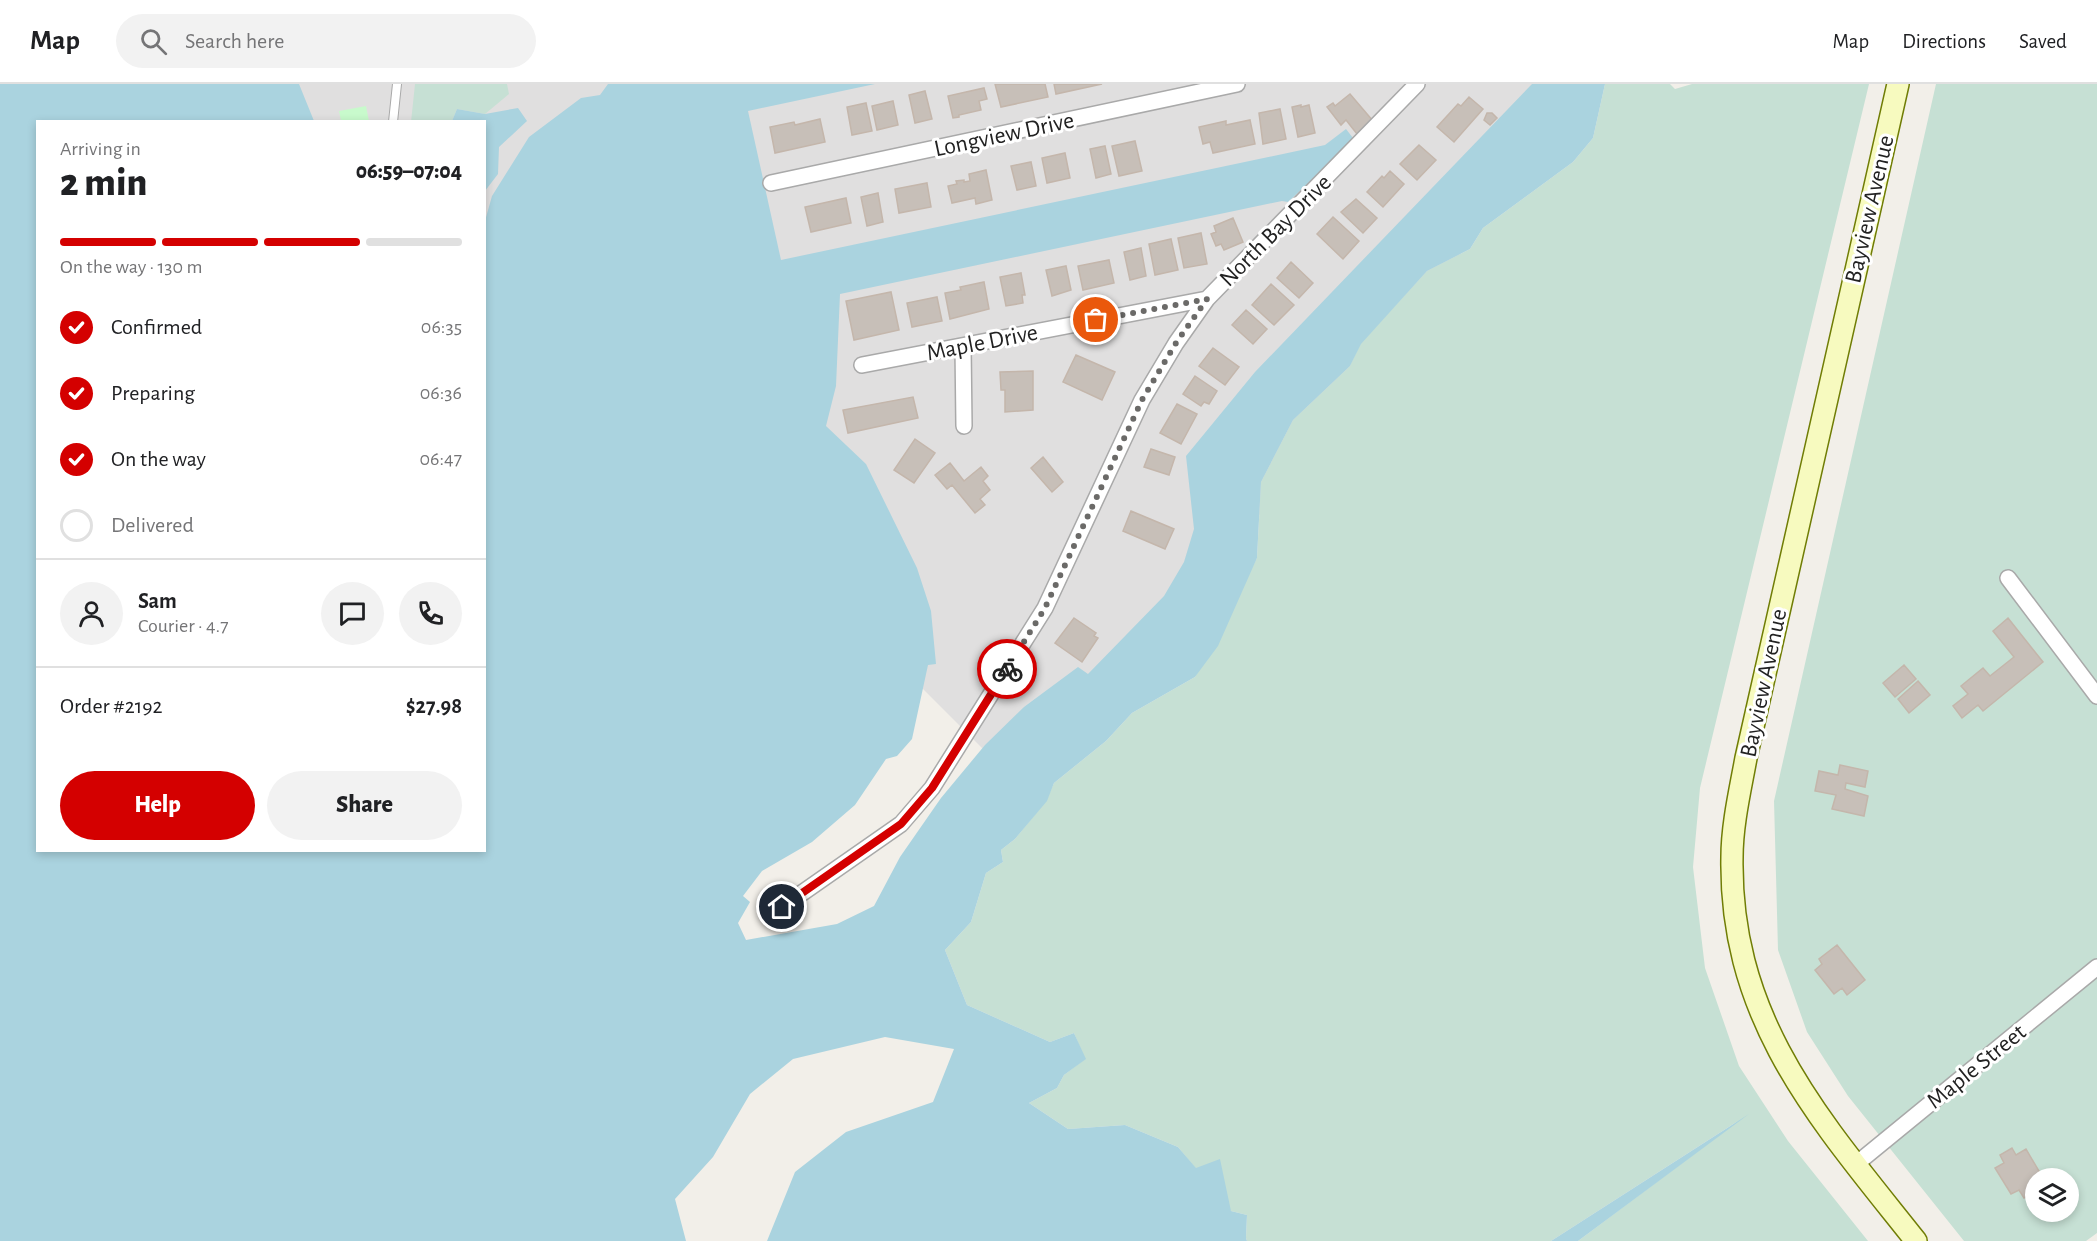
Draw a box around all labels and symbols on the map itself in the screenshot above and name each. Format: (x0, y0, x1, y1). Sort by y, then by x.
street label: Longview Drive (932, 108, 1076, 162)
street label: Bayview Avenue (1841, 133, 1899, 286)
street label: North Bay Drive (1215, 170, 1336, 291)
pin (1070, 294, 1121, 345)
street label: Maple Drive (925, 320, 1040, 366)
street label: Bayview Avenue (1737, 607, 1791, 760)
courier (977, 639, 1037, 699)
pin (756, 881, 807, 932)
street label: Maple Street (1923, 1020, 2031, 1114)

